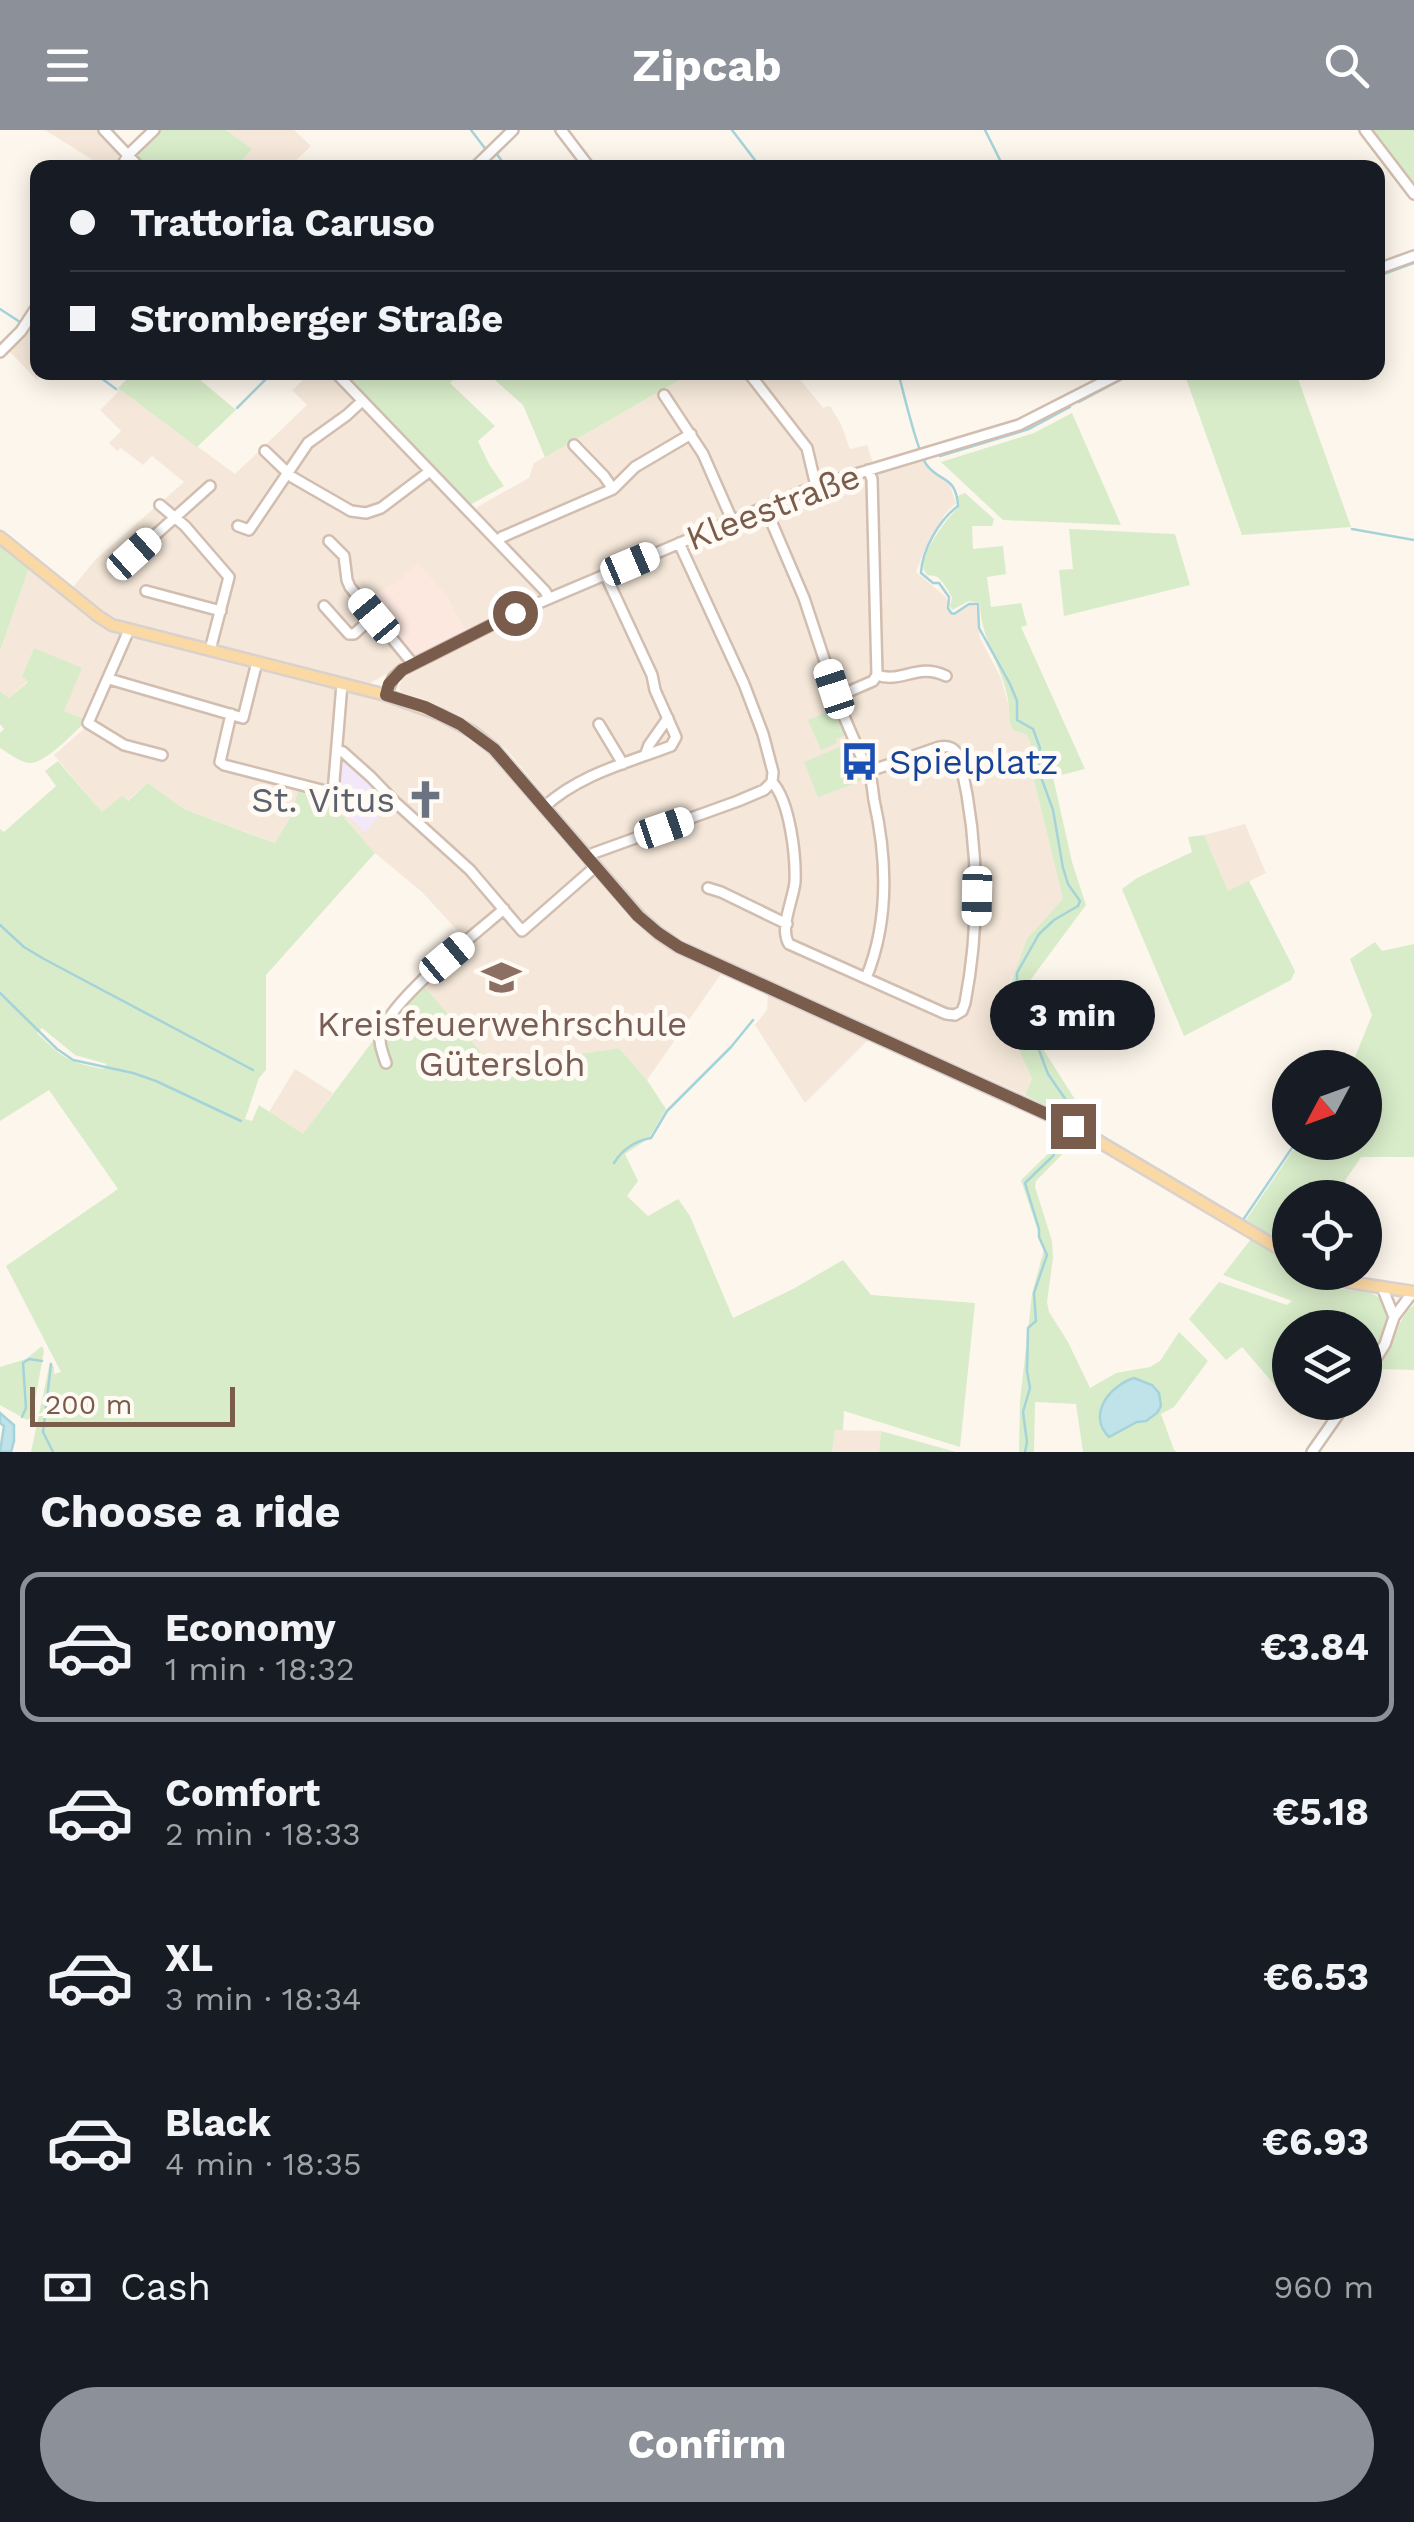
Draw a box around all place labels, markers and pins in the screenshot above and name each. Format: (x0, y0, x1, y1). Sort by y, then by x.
bus stop icon: Spielplatz (838, 741, 880, 783)
place label: Spielplatz (889, 741, 1059, 783)
place label: St. Vitus (251, 779, 395, 821)
church icon: St. Vitus (404, 779, 446, 821)
school or university icon: Kreisfeuerwehrschule Gütersloh (481, 956, 523, 998)
place label: Kreisfeuerwehrschule Gütersloh (317, 1003, 687, 1085)

